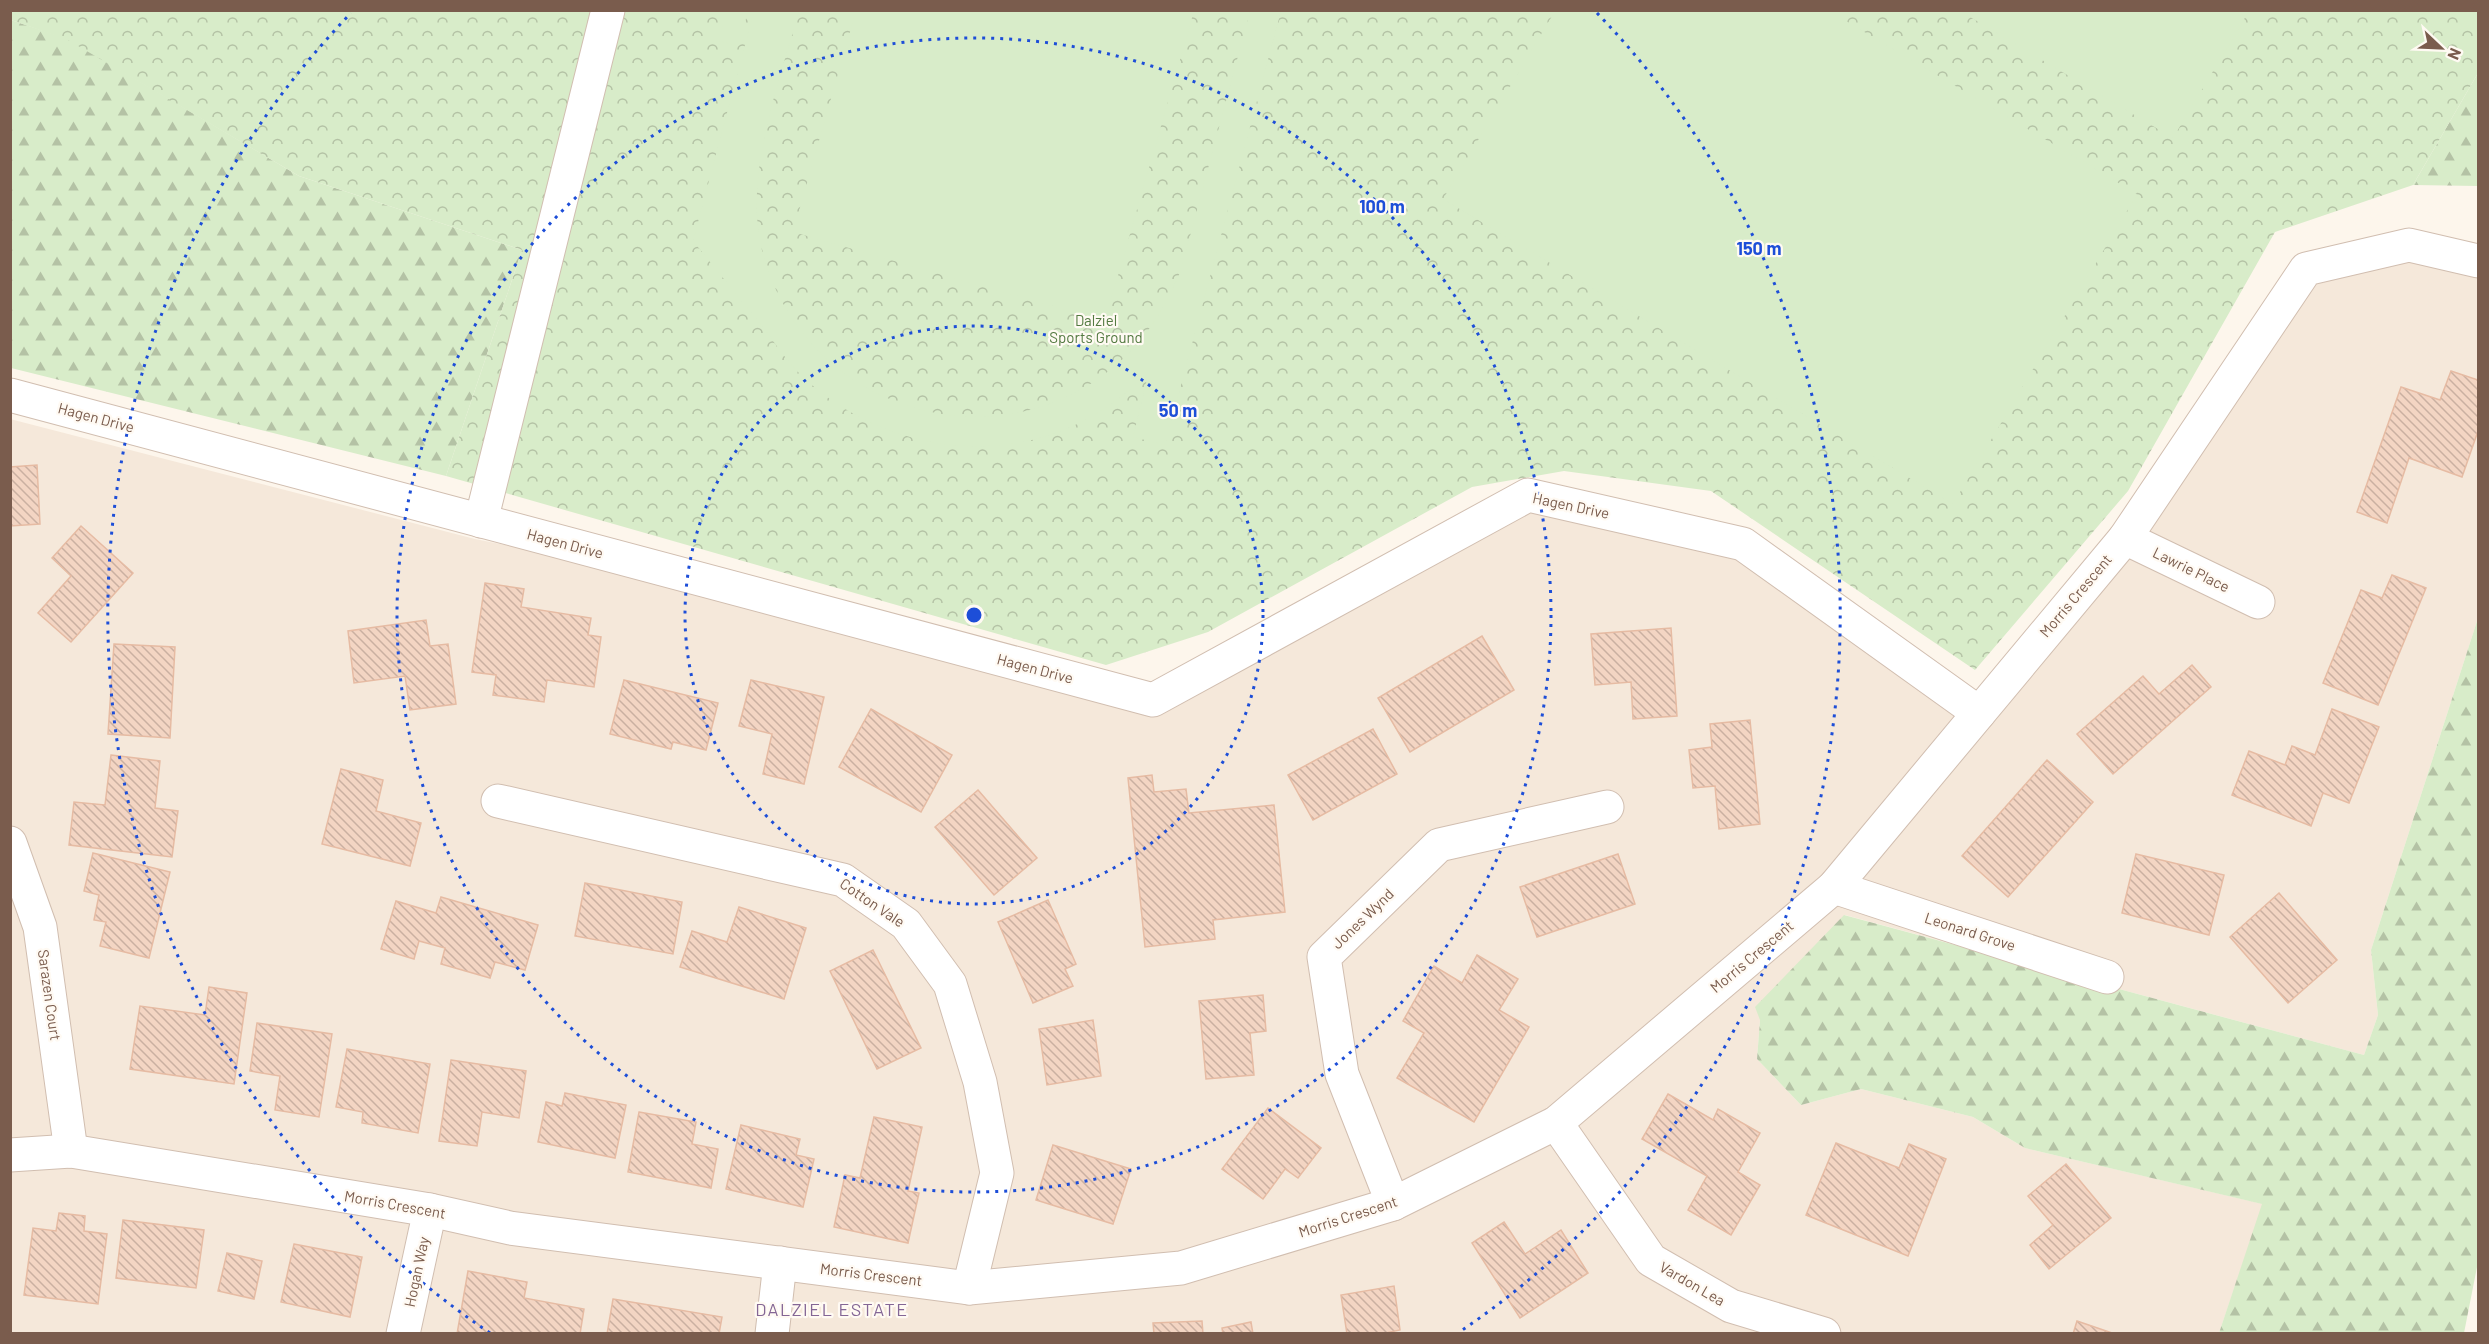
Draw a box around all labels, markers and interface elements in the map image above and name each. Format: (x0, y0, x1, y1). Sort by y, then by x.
north arrow (2411, 18, 2471, 78)
text: N (2444, 45, 2466, 63)
text: 100 m (1359, 195, 1405, 217)
text: 150 m (1737, 237, 1781, 259)
park label: Dalziel Sports Ground (1049, 311, 1143, 346)
street label: Hagen Drive (56, 398, 136, 436)
text: 50 m (1159, 399, 1197, 421)
street label: Hagen Drive (1531, 488, 1611, 522)
street label: Hagen Drive (525, 524, 605, 562)
street label: Lawrie Place (2150, 543, 2233, 595)
street label: Morris Crescent (2035, 550, 2115, 640)
centre of rings (964, 605, 984, 625)
street label: Hagen Drive (995, 649, 1075, 687)
street label: Cotton Vale (837, 874, 908, 930)
street label: Jones Wynd (1328, 884, 1397, 952)
street label: Leonard Grove (1923, 908, 2018, 954)
street label: Morris Crescent (1706, 916, 1796, 996)
street label: Sarazen Court (35, 948, 65, 1042)
street label: Morris Crescent (343, 1186, 447, 1222)
street label: Morris Crescent (1296, 1192, 1399, 1240)
street label: Hogan Way (400, 1235, 432, 1309)
street label: Vardon Lea (1657, 1257, 1728, 1309)
street label: Morris Crescent (819, 1259, 923, 1289)
district label: DALZIEL ESTATE (755, 1298, 909, 1320)

